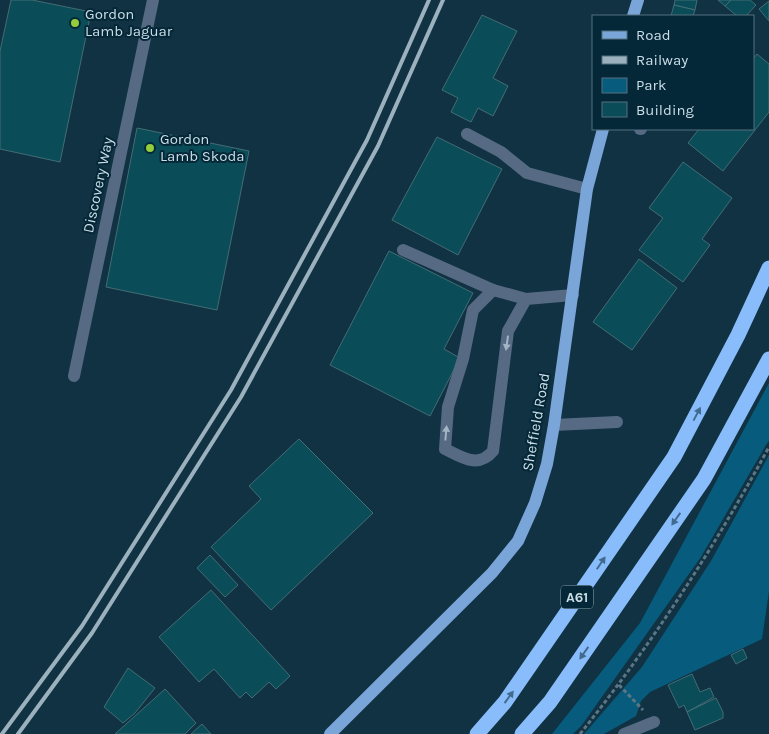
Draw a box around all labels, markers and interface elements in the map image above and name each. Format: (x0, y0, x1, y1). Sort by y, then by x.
place label: Gordon Lamb Jaguar (85, 5, 173, 40)
legend (592, 15, 754, 130)
marker: Gordon Lamb Jaguar (69, 17, 81, 29)
text: Road (636, 26, 671, 44)
text: Railway (636, 51, 688, 69)
text: Park (636, 76, 666, 94)
text: Building (636, 101, 694, 119)
place label: Gordon Lamb Skoda (160, 130, 245, 165)
street label: Discovery Way (79, 135, 117, 235)
marker: Gordon Lamb Skoda (144, 142, 156, 154)
one-way arrow (503, 336, 511, 352)
street label: Sheffield Road (519, 371, 553, 473)
one-way arrow (693, 406, 701, 421)
one-way arrow (443, 424, 451, 440)
one-way arrow (671, 512, 681, 526)
one-way arrow (596, 557, 606, 570)
road number: A61 (561, 586, 593, 608)
one-way arrow (579, 646, 589, 659)
one-way arrow (503, 691, 514, 704)

